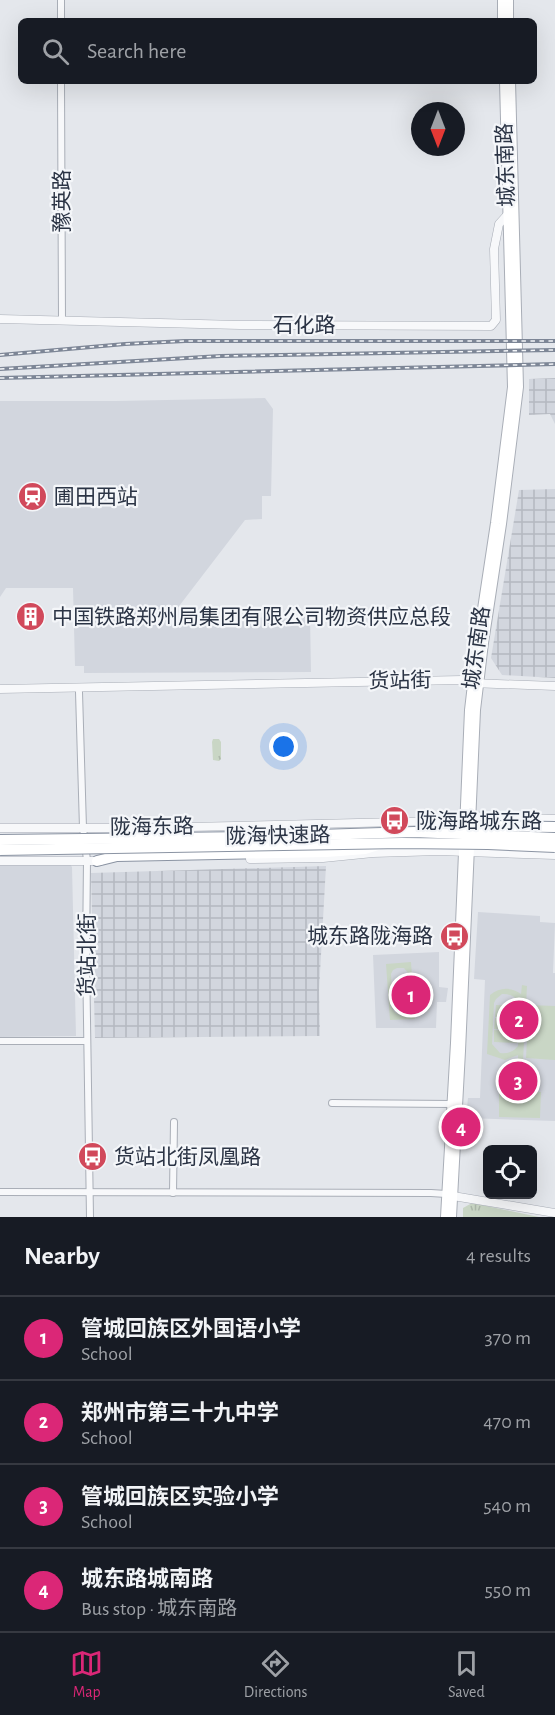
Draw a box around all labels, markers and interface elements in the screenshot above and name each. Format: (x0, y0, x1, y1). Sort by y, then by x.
search box (18, 18, 537, 84)
icon: search (39, 35, 72, 68)
text: Search here (87, 40, 186, 62)
north arrow (411, 102, 465, 156)
street label: 城东南路 (493, 123, 518, 207)
street label: 豫英路 (51, 170, 73, 233)
street label: 石化路 (273, 314, 336, 336)
station icon: 圃田西站 (17, 481, 49, 513)
place label: 圃田西站 (54, 486, 138, 508)
building icon: 中国铁路郑州局集团有限公司物资供应总段 (15, 601, 47, 633)
street label: 城东南路 (460, 605, 493, 691)
place label: 中国铁路郑州局集团有限公司物资供应总段 (52, 606, 451, 628)
street label: 货站街 (368, 669, 432, 692)
your location (269, 732, 298, 761)
bus stop icon: 陇海路城东路 (379, 805, 411, 837)
place label: 陇海路城东路 (416, 810, 542, 832)
street label: 陇海东路 (110, 815, 194, 838)
street label: 陇海快速路 (225, 824, 331, 847)
street label: 货站北街 (76, 913, 98, 997)
bus stop icon: 城东路陇海路 (438, 920, 470, 952)
place label: 城东路陇海路 (307, 925, 433, 947)
pin: 1 (392, 972, 430, 1018)
pin: 2 (500, 998, 538, 1042)
pin: 3 (498, 1058, 538, 1104)
pin: 4 (442, 1104, 480, 1150)
bus stop icon: 货站北街凤凰路 (77, 1141, 109, 1173)
map controls (483, 1145, 537, 1199)
button: locate (483, 1145, 537, 1199)
place label: 货站北街凤凰路 (114, 1146, 261, 1168)
text: Nearby (24, 1243, 100, 1269)
text: 4 results (466, 1246, 531, 1266)
text: 管城回族区外国语小学 (81, 1318, 301, 1340)
text: 1 (40, 1328, 47, 1348)
text: 370 m (485, 1328, 531, 1348)
text: School (81, 1344, 133, 1364)
text: 郑州市第三十九中学 (81, 1402, 279, 1424)
text: 2 (39, 1412, 48, 1432)
text: 470 m (483, 1412, 531, 1432)
text: School (81, 1428, 133, 1448)
text: 管城回族区实验小学 (81, 1486, 279, 1508)
text: 3 (39, 1496, 48, 1516)
text: 540 m (483, 1496, 531, 1516)
text: School (81, 1512, 133, 1532)
text: 城东路城南路 (81, 1568, 213, 1590)
text: 4 (38, 1580, 49, 1600)
text: 550 m (484, 1580, 531, 1600)
text: Bus stop · 城东南路 (81, 1599, 237, 1619)
tab: Map (70, 1647, 103, 1702)
tab: Directions (244, 1647, 308, 1702)
tab: Saved (448, 1647, 485, 1702)

